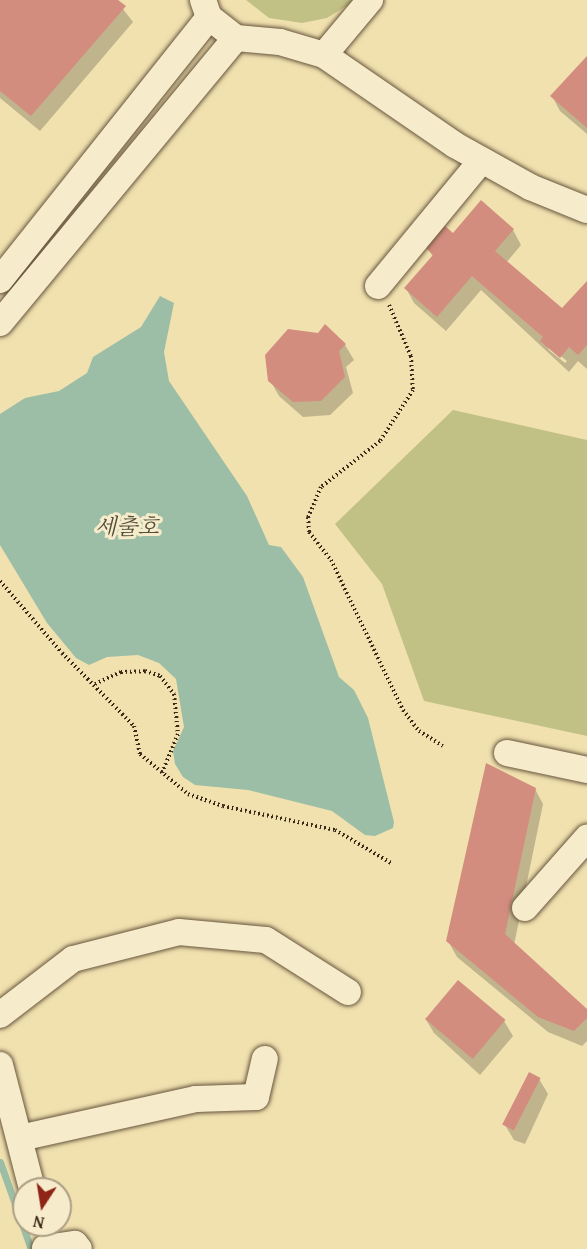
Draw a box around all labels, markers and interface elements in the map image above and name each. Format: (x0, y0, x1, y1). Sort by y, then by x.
water label: 세출호 (95, 514, 159, 540)
north arrow (12, 1177, 72, 1237)
text: N (31, 1210, 46, 1236)

